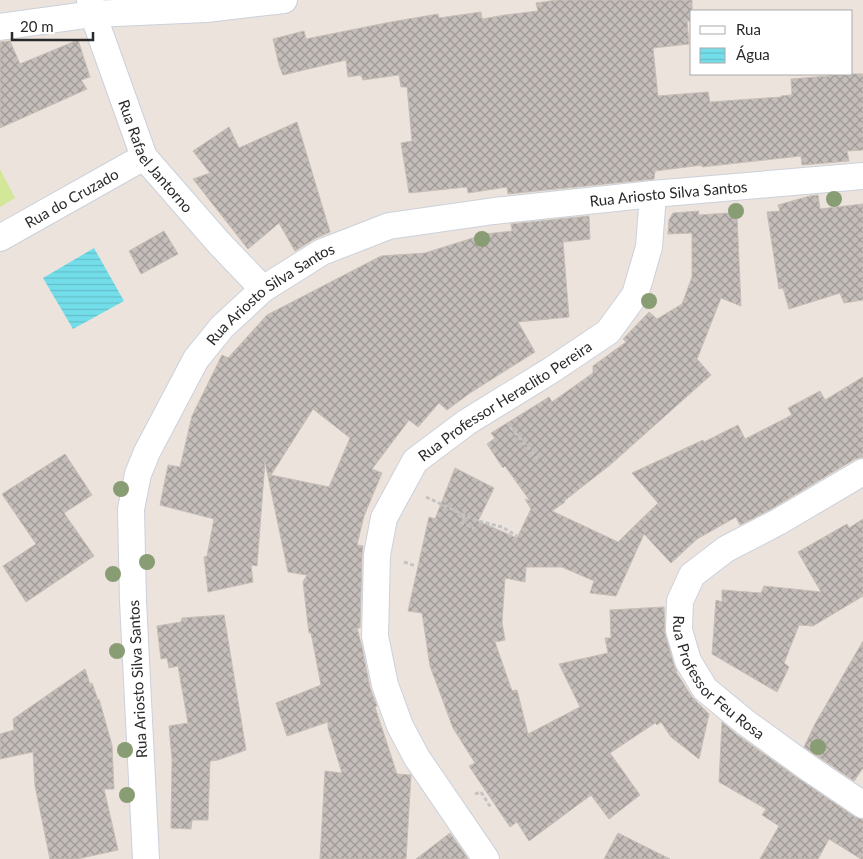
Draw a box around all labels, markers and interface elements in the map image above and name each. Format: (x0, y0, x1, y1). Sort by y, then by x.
scale bar (12, 10, 94, 42)
legend (690, 10, 853, 75)
text: 20 m (20, 17, 54, 35)
text: Rua (736, 20, 761, 38)
text: Água (736, 45, 770, 63)
street label: Rua Rafael Jantorno (115, 97, 197, 216)
street label: Rua do Cruzado (21, 164, 121, 231)
street label: Rua Ariosto Silva Santos (589, 177, 748, 210)
street label: Rua Ariosto Silva Santos (202, 239, 337, 349)
street label: Rua Professor Heraclito Pereira (414, 337, 595, 465)
street label: Rua Ariosto Silva Santos (124, 599, 150, 759)
street label: Rua Professor Feu Rosa (670, 615, 768, 742)

